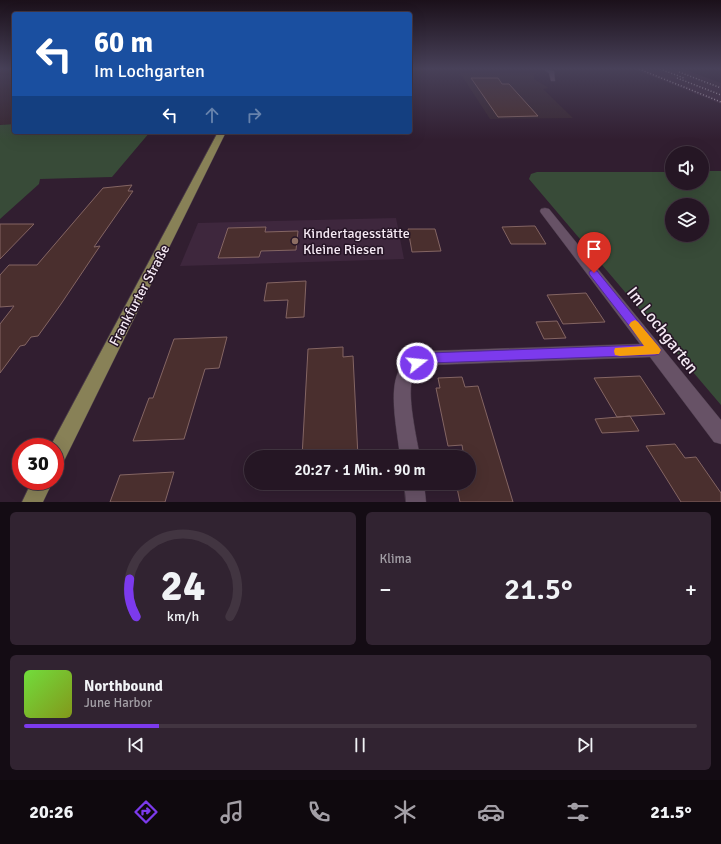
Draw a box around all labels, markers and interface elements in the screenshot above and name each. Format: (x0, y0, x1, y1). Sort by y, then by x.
text: 60 m (94, 26, 153, 60)
icon: left (28, 28, 80, 80)
text: Im Lochgarten (94, 60, 205, 82)
icon: left (159, 104, 181, 126)
icon: ahead (201, 104, 223, 126)
icon: right (243, 104, 265, 126)
map controls (665, 146, 709, 242)
button: sound (665, 146, 709, 190)
button: layers (665, 198, 709, 242)
place label: Kindertagesstätte Kleine Riesen (303, 225, 410, 258)
pin (577, 232, 611, 273)
marker: Kindertagesstätte Kleine Riesen (290, 236, 300, 246)
icon: arrive (583, 238, 605, 260)
street label: Frankfurter Straße (106, 242, 173, 349)
street label: Im Lochgarten (622, 283, 703, 378)
position arrow (396, 342, 438, 384)
speed limit sign: 30 (12, 438, 64, 490)
text: 20:27 · 1 Min. · 90 m (294, 461, 426, 479)
text: Klima (380, 551, 411, 567)
text: 24 (160, 560, 205, 611)
text: 21.5° (504, 571, 572, 608)
text: − (380, 576, 391, 603)
text: + (685, 576, 697, 603)
text: km/h (167, 607, 199, 624)
text: Northbound (84, 677, 163, 695)
text: June Harbor (84, 695, 152, 711)
icon: previous (125, 734, 147, 756)
icon: pause (349, 734, 371, 756)
icon: next (574, 734, 596, 756)
icon: directions (132, 798, 160, 826)
icon: music (218, 798, 246, 826)
icon: phone (305, 798, 333, 826)
icon: climate (391, 798, 419, 826)
icon: car (477, 798, 505, 826)
icon: filters (564, 798, 592, 826)
text: 20:26 (29, 801, 73, 823)
text: 21.5° (650, 801, 692, 823)

